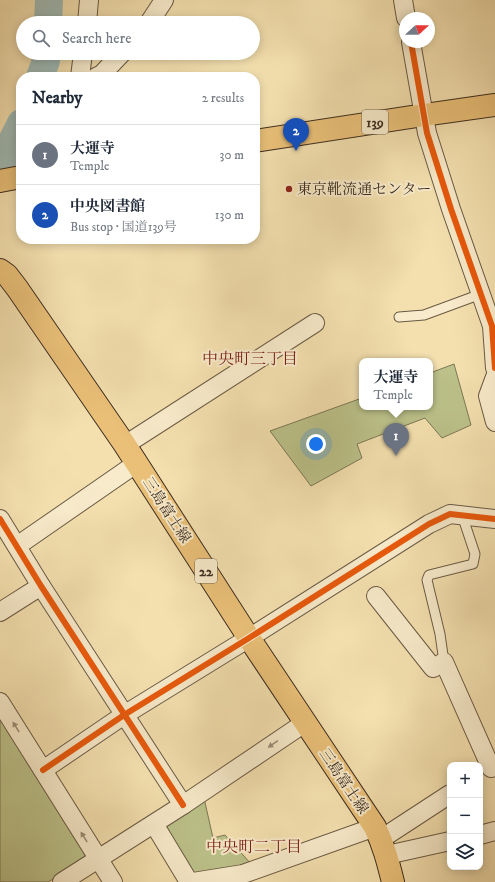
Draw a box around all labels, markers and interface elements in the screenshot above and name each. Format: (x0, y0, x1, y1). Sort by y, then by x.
north arrow (399, 12, 435, 48)
search box (16, 16, 260, 60)
icon: search (30, 27, 52, 49)
text: Search here (62, 29, 131, 48)
text: Nearby (32, 87, 82, 109)
text: 2 results (202, 90, 244, 106)
road number: 139 (362, 110, 388, 134)
pin: 2 (283, 118, 309, 151)
text: 大運寺 (70, 139, 115, 158)
text: 1 (43, 147, 47, 163)
text: 30 m (220, 147, 244, 163)
text: Temple (70, 158, 109, 174)
place label: 東京靴流通センター (297, 180, 431, 199)
marker: 東京靴流通センター (284, 184, 294, 194)
text: 中央図書館 (70, 197, 145, 216)
text: 2 (42, 207, 48, 223)
text: 130 m (215, 207, 244, 223)
text: Bus stop · 国道139号 (70, 219, 177, 235)
district label: 中央町三丁目 (202, 349, 298, 369)
popup (359, 358, 433, 410)
text: 大運寺 (373, 368, 419, 387)
text: Temple (373, 387, 413, 403)
pin: 1 (383, 423, 409, 456)
your location (306, 434, 326, 454)
street label: 三島富士線 (138, 474, 195, 547)
road number: 22 (195, 559, 217, 583)
one-way arrow (12, 721, 19, 733)
one-way arrow (268, 740, 278, 748)
street label: 三島富士線 (315, 745, 372, 818)
map controls (447, 762, 483, 870)
button: + (447, 762, 483, 798)
button: − (447, 798, 483, 834)
one-way arrow (81, 831, 88, 843)
button: layers (447, 834, 483, 870)
district label: 中央町二丁目 (206, 837, 302, 857)

